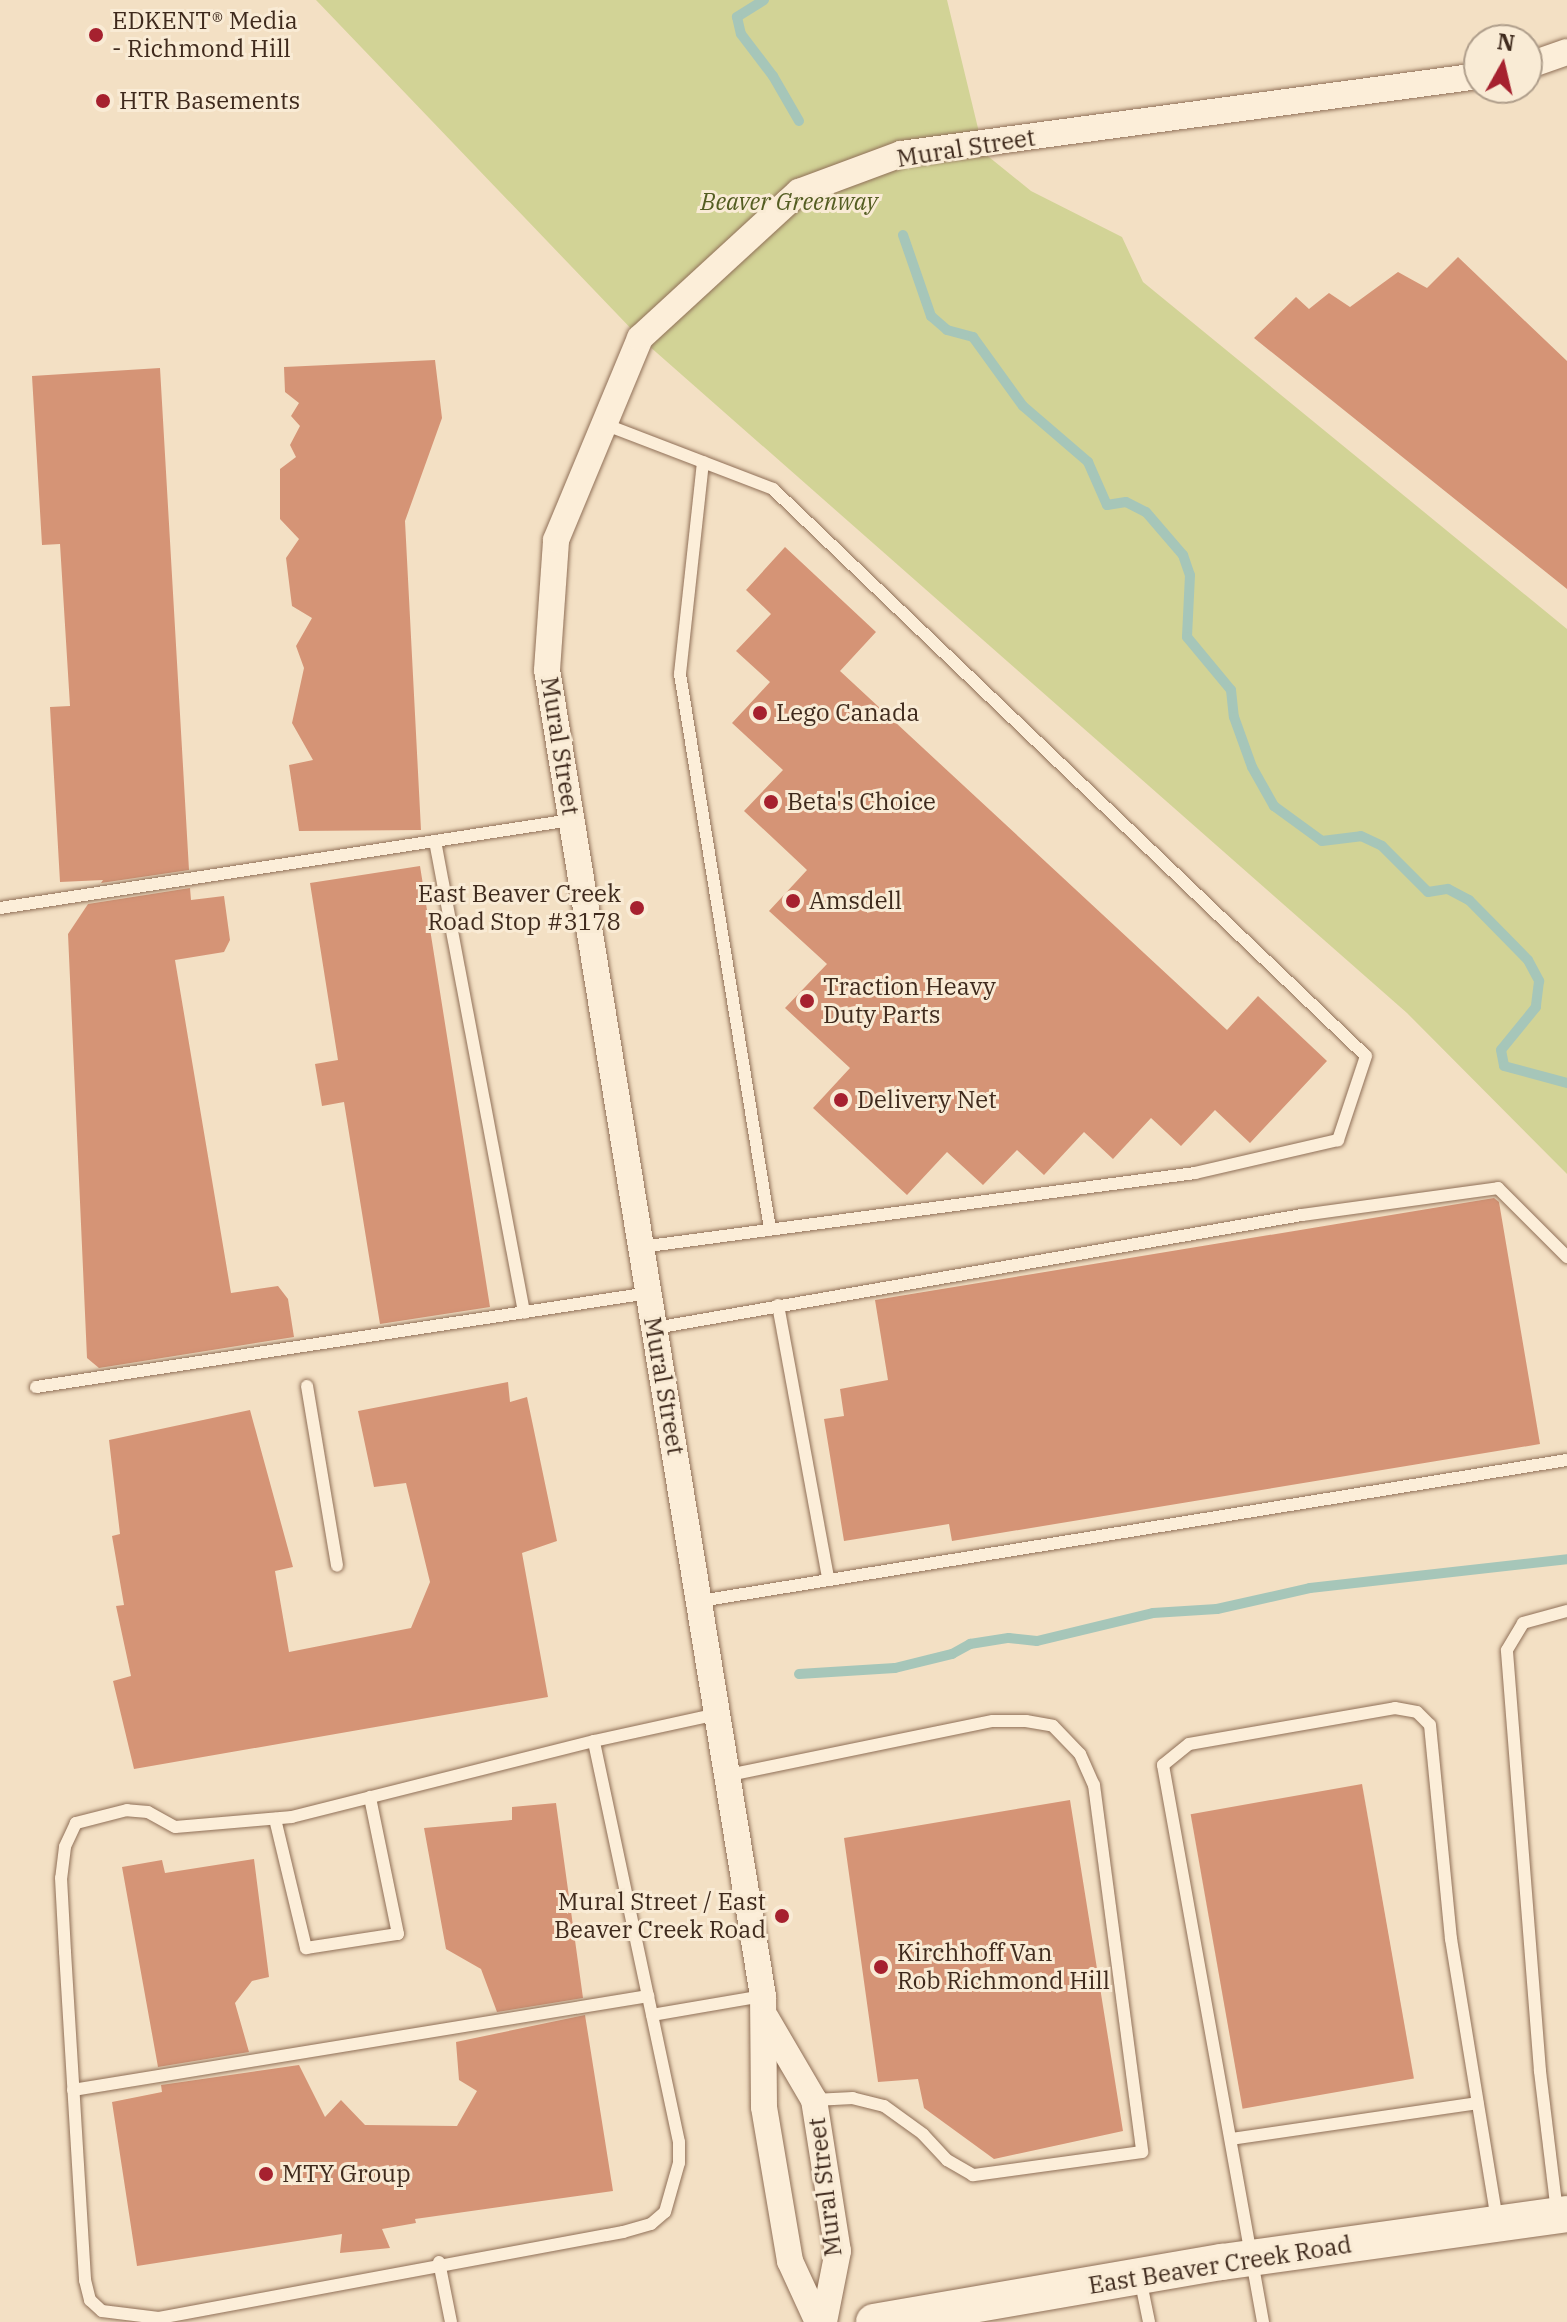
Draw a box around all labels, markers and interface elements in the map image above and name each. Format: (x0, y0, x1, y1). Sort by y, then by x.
place label: EDKENT® Media - Richmond Hill (112, 7, 298, 63)
north arrow (1463, 24, 1543, 104)
marker: EDKENT® Media - Richmond Hill (87, 26, 105, 44)
text: N (1495, 26, 1517, 57)
place label: HTR Basements (119, 87, 300, 115)
marker: HTR Basements (94, 92, 112, 110)
street label: Mural Street (895, 123, 1037, 173)
park label: Beaver Greenway (701, 188, 877, 216)
street label: Mural Street (535, 675, 585, 817)
place label: Lego Canada (776, 699, 920, 727)
marker: Lego Canada (751, 704, 769, 722)
place label: Beta's Choice (787, 788, 936, 816)
marker: Beta's Choice (762, 793, 780, 811)
place label: East Beaver Creek Road Stop #3178 (418, 880, 621, 936)
place label: Amsdell (809, 887, 902, 915)
marker: Amsdell (784, 892, 802, 910)
marker: East Beaver Creek Road Stop #3178 (628, 899, 646, 917)
place label: Traction Heavy Duty Parts (823, 973, 996, 1029)
marker: Traction Heavy Duty Parts (798, 992, 816, 1010)
place label: Delivery Net (857, 1086, 997, 1114)
marker: Delivery Net (832, 1091, 850, 1109)
street label: Mural Street (638, 1315, 690, 1457)
place label: Mural Street / East Beaver Creek Road (554, 1888, 766, 1944)
marker: Mural Street / East Beaver Creek Road (773, 1907, 791, 1925)
place label: Kirchhoff Van Rob Richmond Hill (897, 1939, 1110, 1995)
marker: Kirchhoff Van Rob Richmond Hill (872, 1958, 890, 1976)
street label: Mural Street (802, 2116, 848, 2258)
place label: MTY Group (282, 2160, 411, 2188)
marker: MTY Group (257, 2165, 275, 2183)
street label: East Beaver Creek Road (1086, 2230, 1354, 2300)

